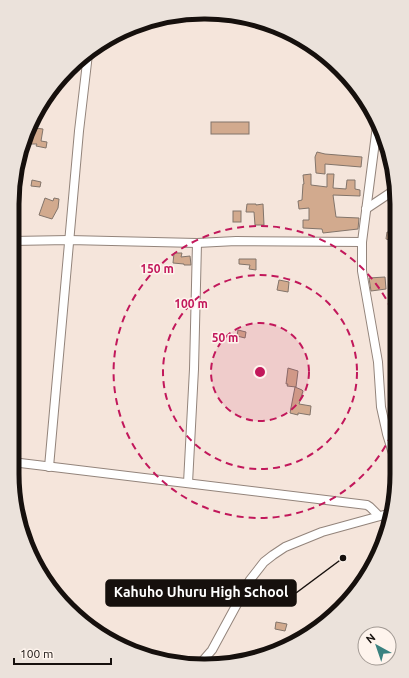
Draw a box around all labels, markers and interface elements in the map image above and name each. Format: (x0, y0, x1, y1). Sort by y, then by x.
text: 150 m (140, 262, 174, 275)
text: 100 m (174, 297, 208, 310)
text: 50 m (212, 331, 238, 344)
centre of rings (253, 365, 267, 379)
callout: Kahuho Uhuru High School (106, 580, 296, 606)
text: Kahuho Uhuru High School (114, 584, 288, 600)
north arrow (357, 626, 397, 666)
text: N (364, 631, 378, 646)
scale bar (14, 640, 111, 666)
text: 100 m (20, 647, 53, 660)

